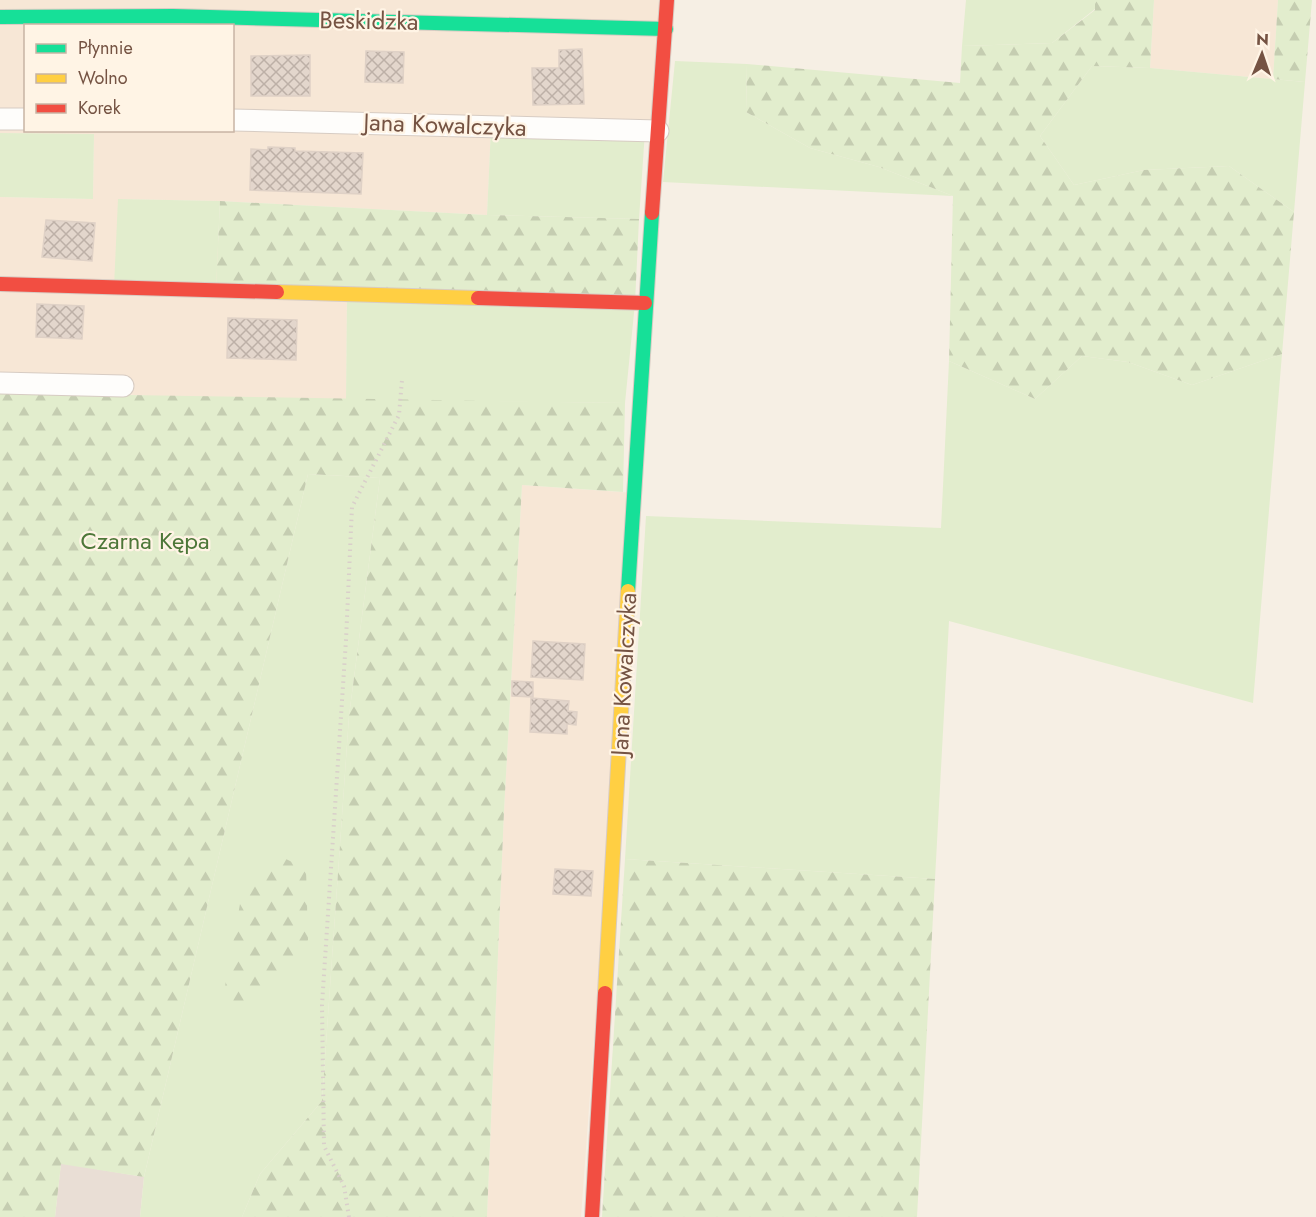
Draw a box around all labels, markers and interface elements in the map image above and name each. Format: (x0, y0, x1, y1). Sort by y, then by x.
street label: Beskidzka (319, 2, 419, 39)
legend (24, 24, 234, 132)
north arrow (1232, 24, 1292, 84)
text: N (1256, 28, 1269, 51)
text: Płynnie (78, 35, 133, 61)
text: Wolno (78, 65, 128, 91)
text: Korek (78, 95, 121, 121)
street label: Jana Kowalczyka (360, 104, 527, 145)
park label: Czarna Kępa (80, 523, 210, 558)
street label: Jana Kowalczyka (602, 592, 645, 759)

